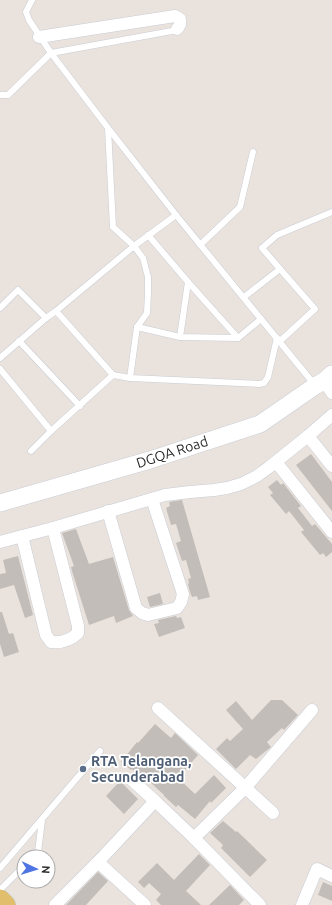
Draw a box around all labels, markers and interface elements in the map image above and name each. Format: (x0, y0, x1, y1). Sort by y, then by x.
street label: DGQA Road (134, 433, 210, 471)
place label: RTA Telangana, Secunderabad (91, 753, 191, 785)
marker: RTA Telangana, Secunderabad (78, 764, 88, 774)
north arrow (16, 849, 56, 889)
text: N (40, 865, 52, 874)

